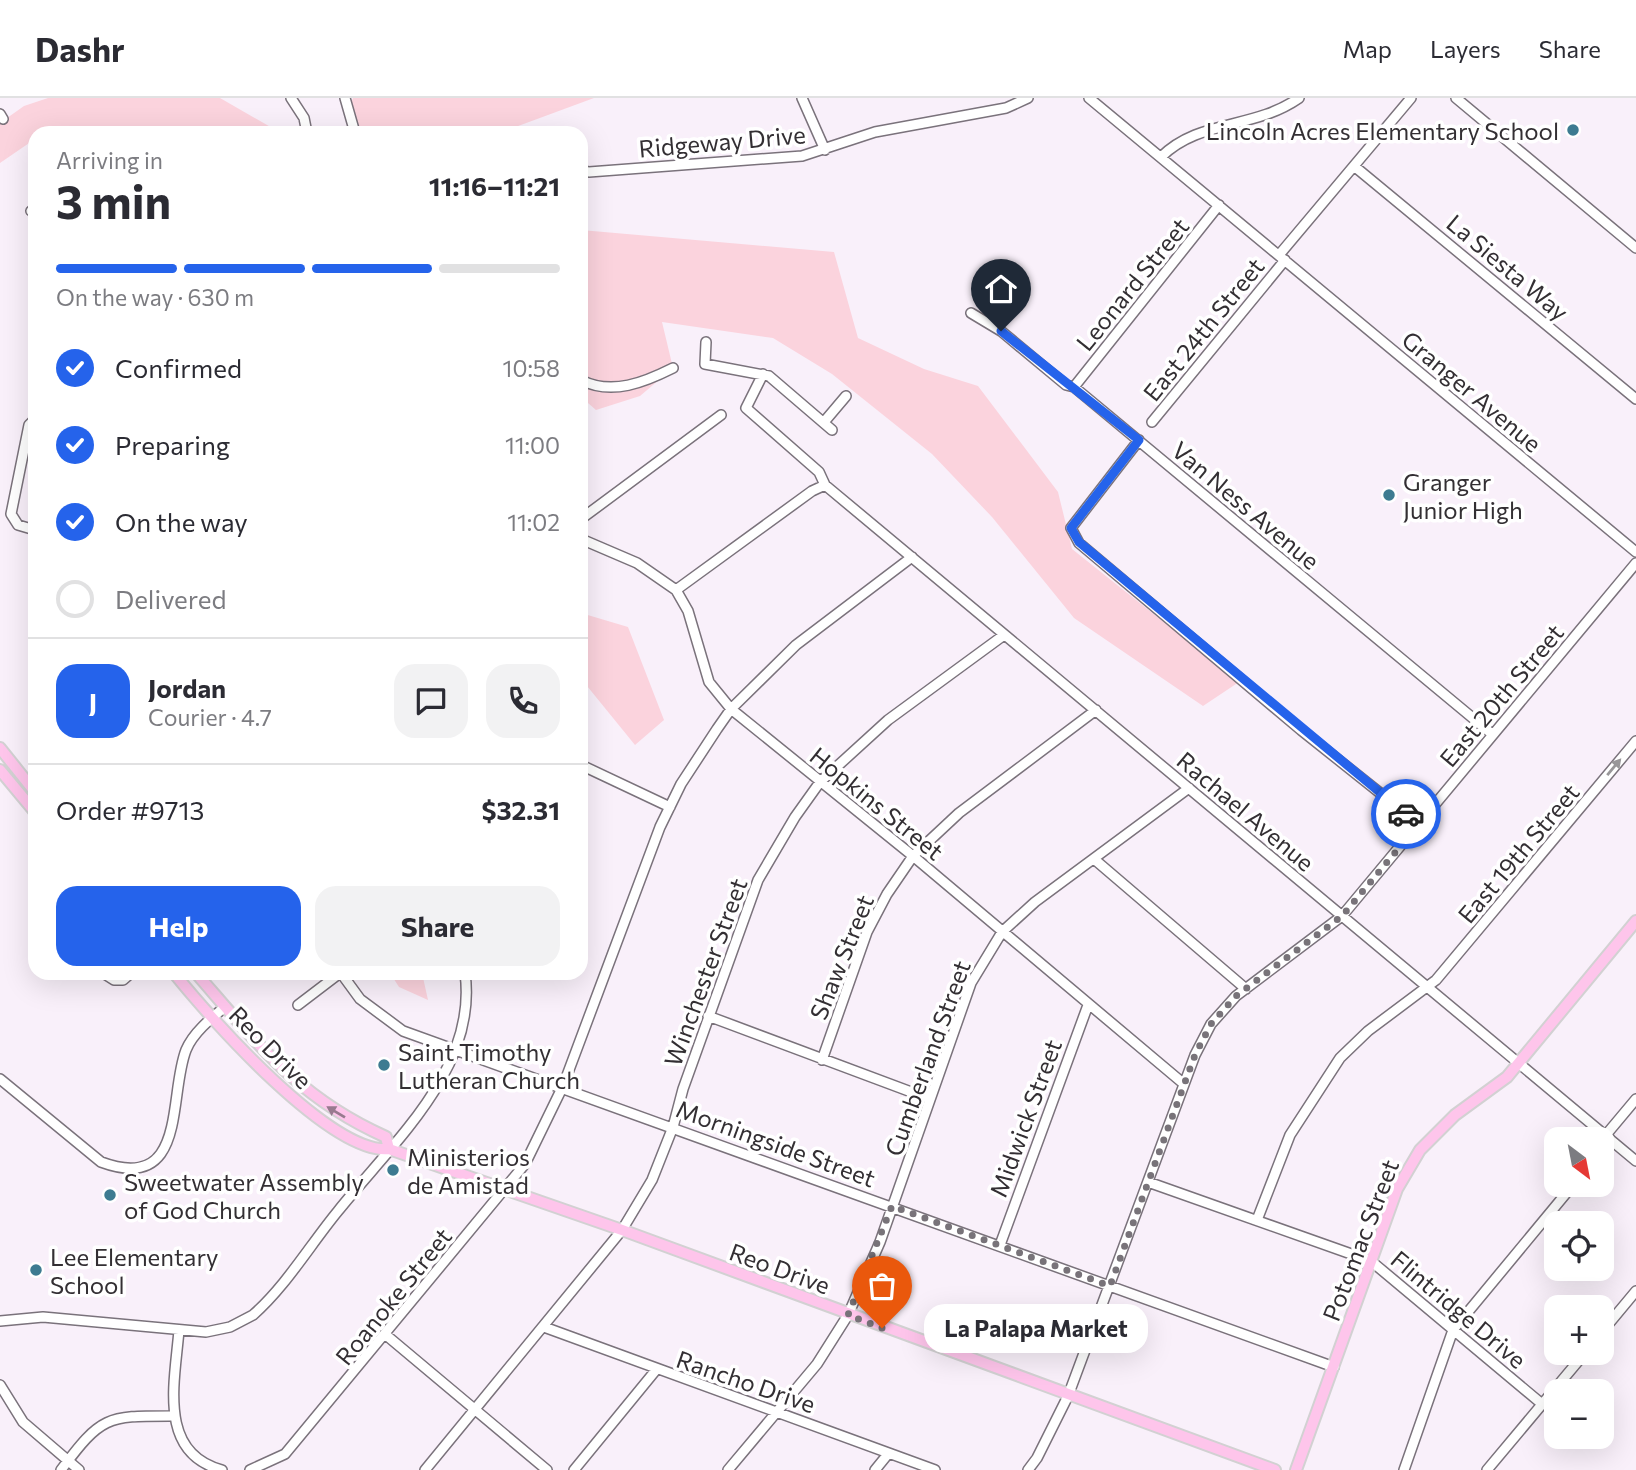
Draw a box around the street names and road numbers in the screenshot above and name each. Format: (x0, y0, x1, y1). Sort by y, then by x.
street label: Ridgeway Drive (637, 119, 807, 163)
street label: La Siesta Way (1441, 208, 1575, 326)
street label: Leonard Street (1070, 212, 1195, 356)
street label: East 24th Street (1137, 252, 1270, 406)
street label: Granger Avenue (1396, 324, 1548, 458)
street label: Van Ness Avenue (1166, 435, 1326, 575)
street label: East 20th Street (1433, 618, 1569, 772)
street label: Hopkins Street (805, 741, 950, 866)
street label: Rachael Avenue (1172, 745, 1320, 877)
street label: East 19th Street (1451, 777, 1585, 929)
street label: Winchester Street (658, 874, 753, 1070)
street label: Shaw Street (803, 890, 879, 1024)
street label: Cumberland Street (878, 956, 976, 1160)
street label: Reo Drive (224, 1000, 318, 1094)
street label: Midwick Street (983, 1035, 1067, 1201)
street label: Morningside Street (673, 1094, 880, 1193)
street label: Potomac Street (1316, 1155, 1404, 1325)
street label: Roanoke Street (329, 1222, 457, 1370)
street label: Reo Drive (726, 1236, 834, 1300)
street label: Flintridge Drive (1386, 1244, 1532, 1374)
street label: Rancho Drive (673, 1344, 819, 1418)

